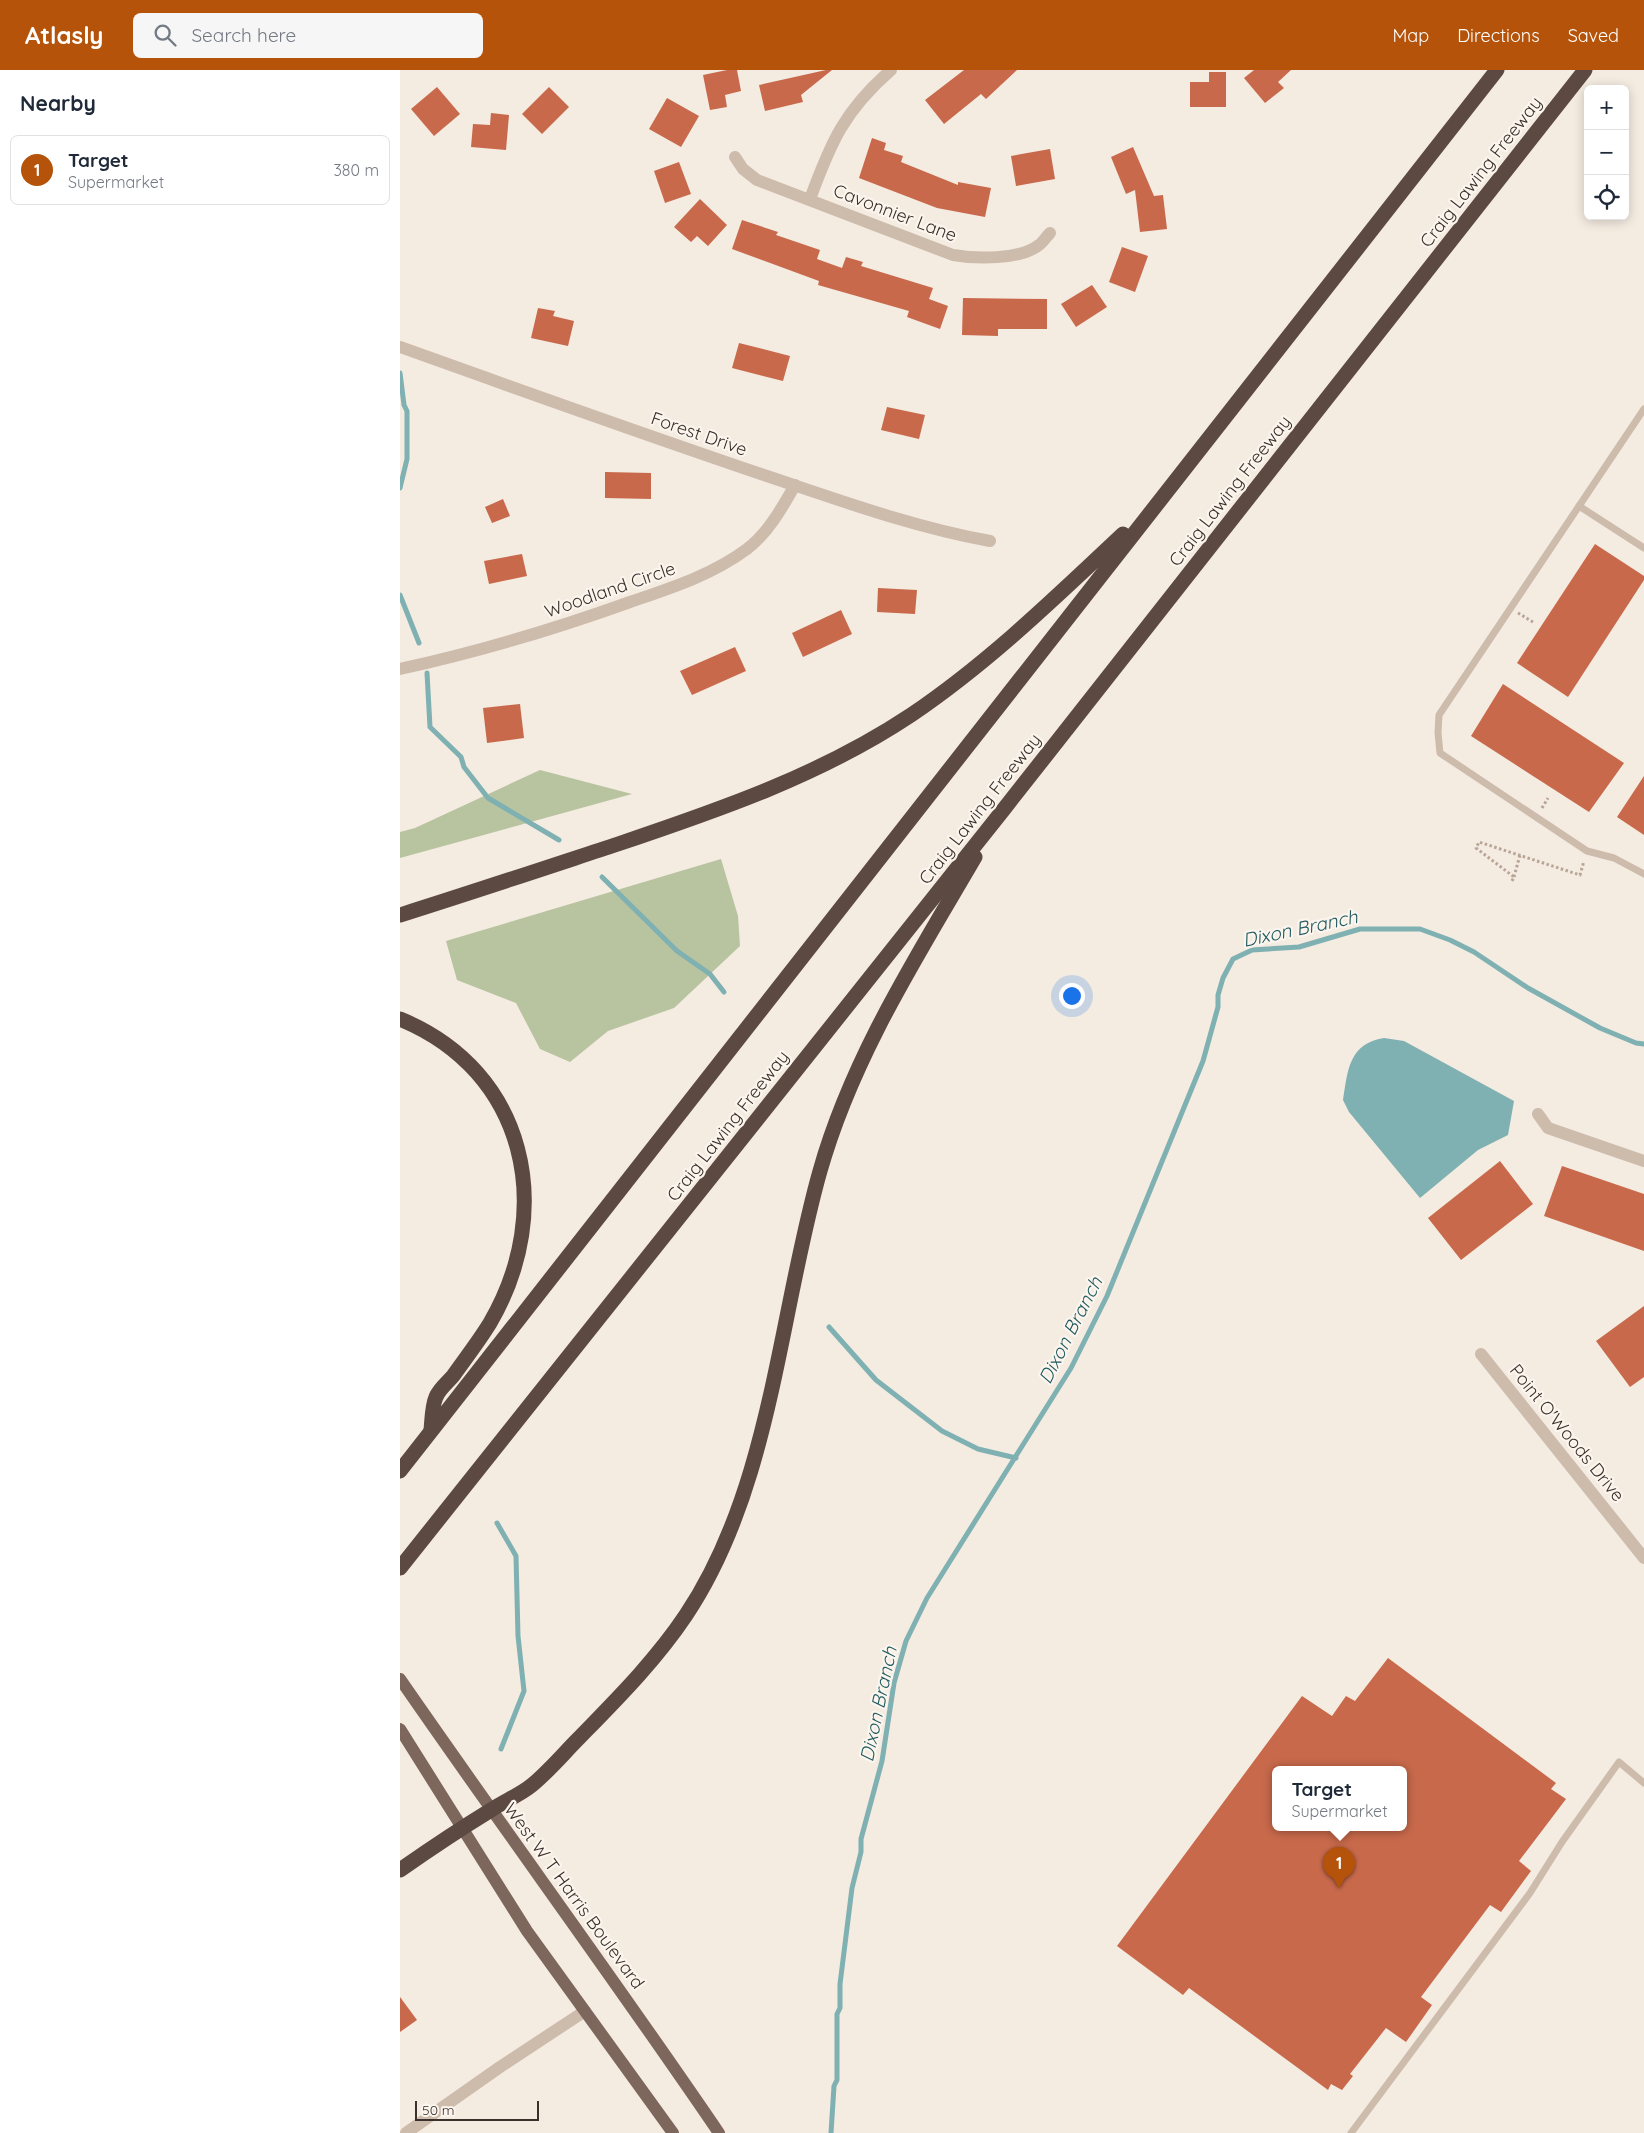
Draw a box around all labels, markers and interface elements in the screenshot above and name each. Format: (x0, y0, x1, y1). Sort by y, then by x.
search box (133, 13, 483, 58)
text: Atlasly (25, 20, 103, 50)
icon: search (151, 21, 179, 49)
text: Search here (191, 23, 296, 47)
text: Map (1392, 24, 1429, 47)
text: Directions (1457, 24, 1540, 47)
text: Saved (1568, 24, 1619, 47)
map controls (1584, 85, 1629, 220)
button: + (1584, 85, 1629, 130)
text: Nearby (20, 90, 96, 116)
street label: Craig Lawing Freeway (1414, 92, 1547, 252)
button: − (1584, 130, 1629, 175)
text: Target (68, 148, 129, 172)
text: 1 (34, 160, 40, 180)
text: 380 m (333, 160, 379, 180)
text: Supermarket (68, 172, 164, 192)
button: locate (1584, 175, 1629, 220)
street label: Cavonnier Lane (830, 178, 960, 247)
street label: Forest Drive (648, 406, 750, 461)
street label: Craig Lawing Freeway (1163, 411, 1296, 571)
street label: Woodland Circle (541, 556, 678, 623)
street label: Craig Lawing Freeway (913, 729, 1046, 889)
water label: Dixon Branch (1240, 904, 1361, 952)
your location (1059, 983, 1085, 1009)
street label: Craig Lawing Freeway (661, 1046, 794, 1206)
water label: Dixon Branch (1033, 1271, 1108, 1388)
street label: Point O'Woods Drive (1505, 1359, 1630, 1506)
water label: Dixon Branch (854, 1643, 902, 1764)
popup (1272, 1766, 1407, 1831)
text: Target (1291, 1777, 1352, 1801)
street label: West W T Harris Boulevard (499, 1798, 650, 1993)
text: Supermarket (1291, 1801, 1388, 1821)
pin: 1 (1323, 1847, 1355, 1888)
scale bar (415, 2098, 539, 2121)
text: 50 m (422, 2101, 455, 2119)

